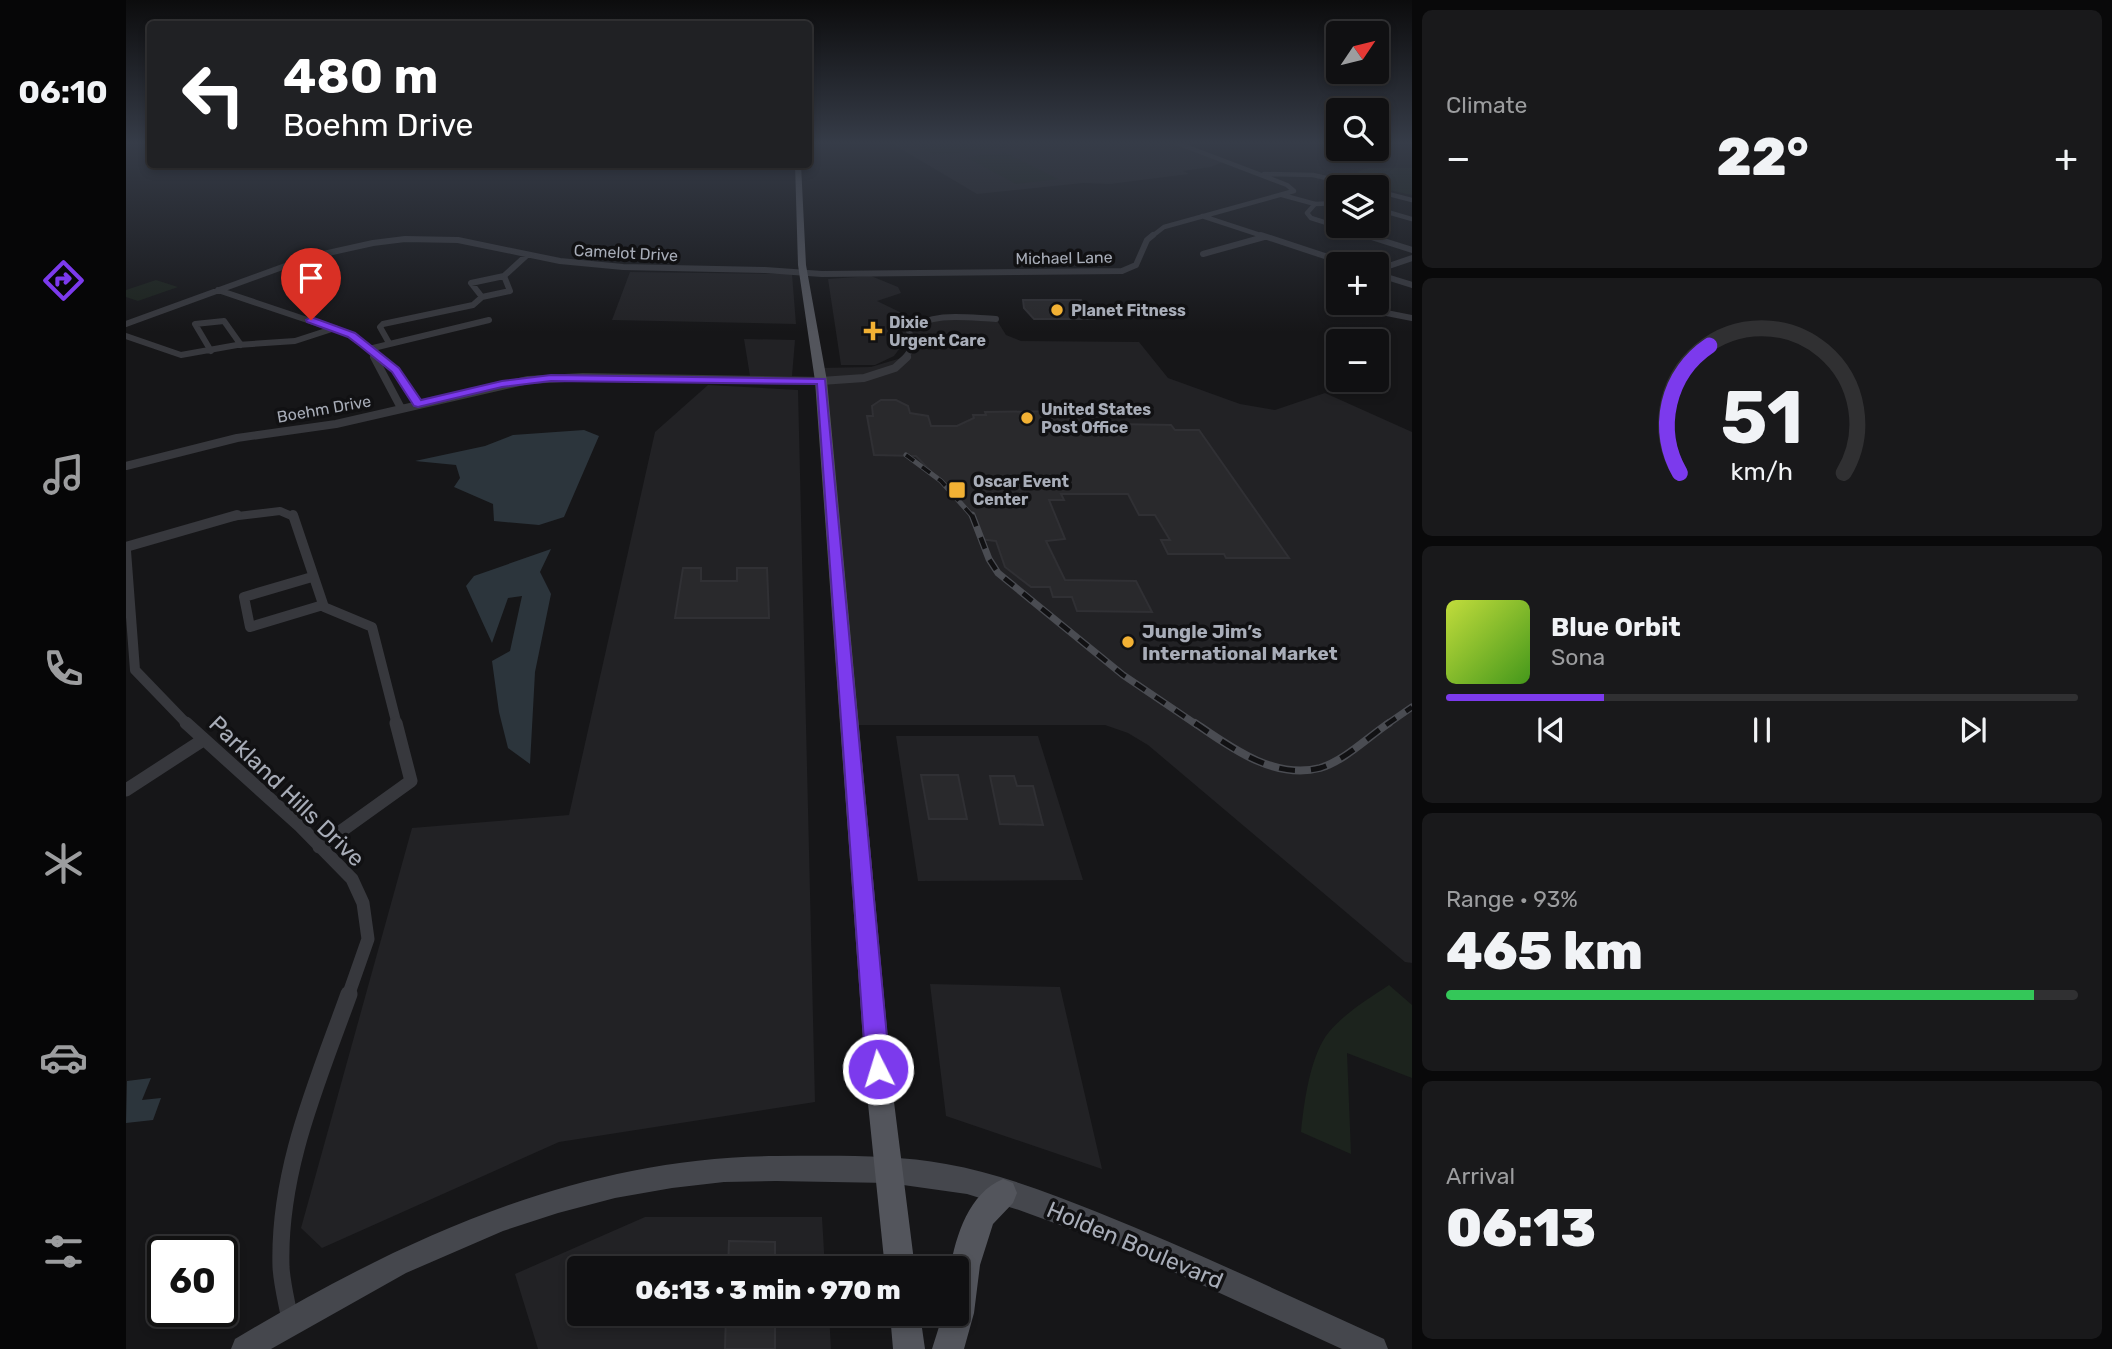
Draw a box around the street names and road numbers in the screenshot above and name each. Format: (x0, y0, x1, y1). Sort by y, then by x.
street label: Camelot Drive (573, 241, 679, 265)
street label: Michael Lane (1015, 248, 1113, 268)
street label: Boehm Drive (275, 391, 373, 427)
street label: Parkland Hills Drive (203, 710, 371, 872)
street label: Holden Boulevard (1043, 1195, 1227, 1295)

